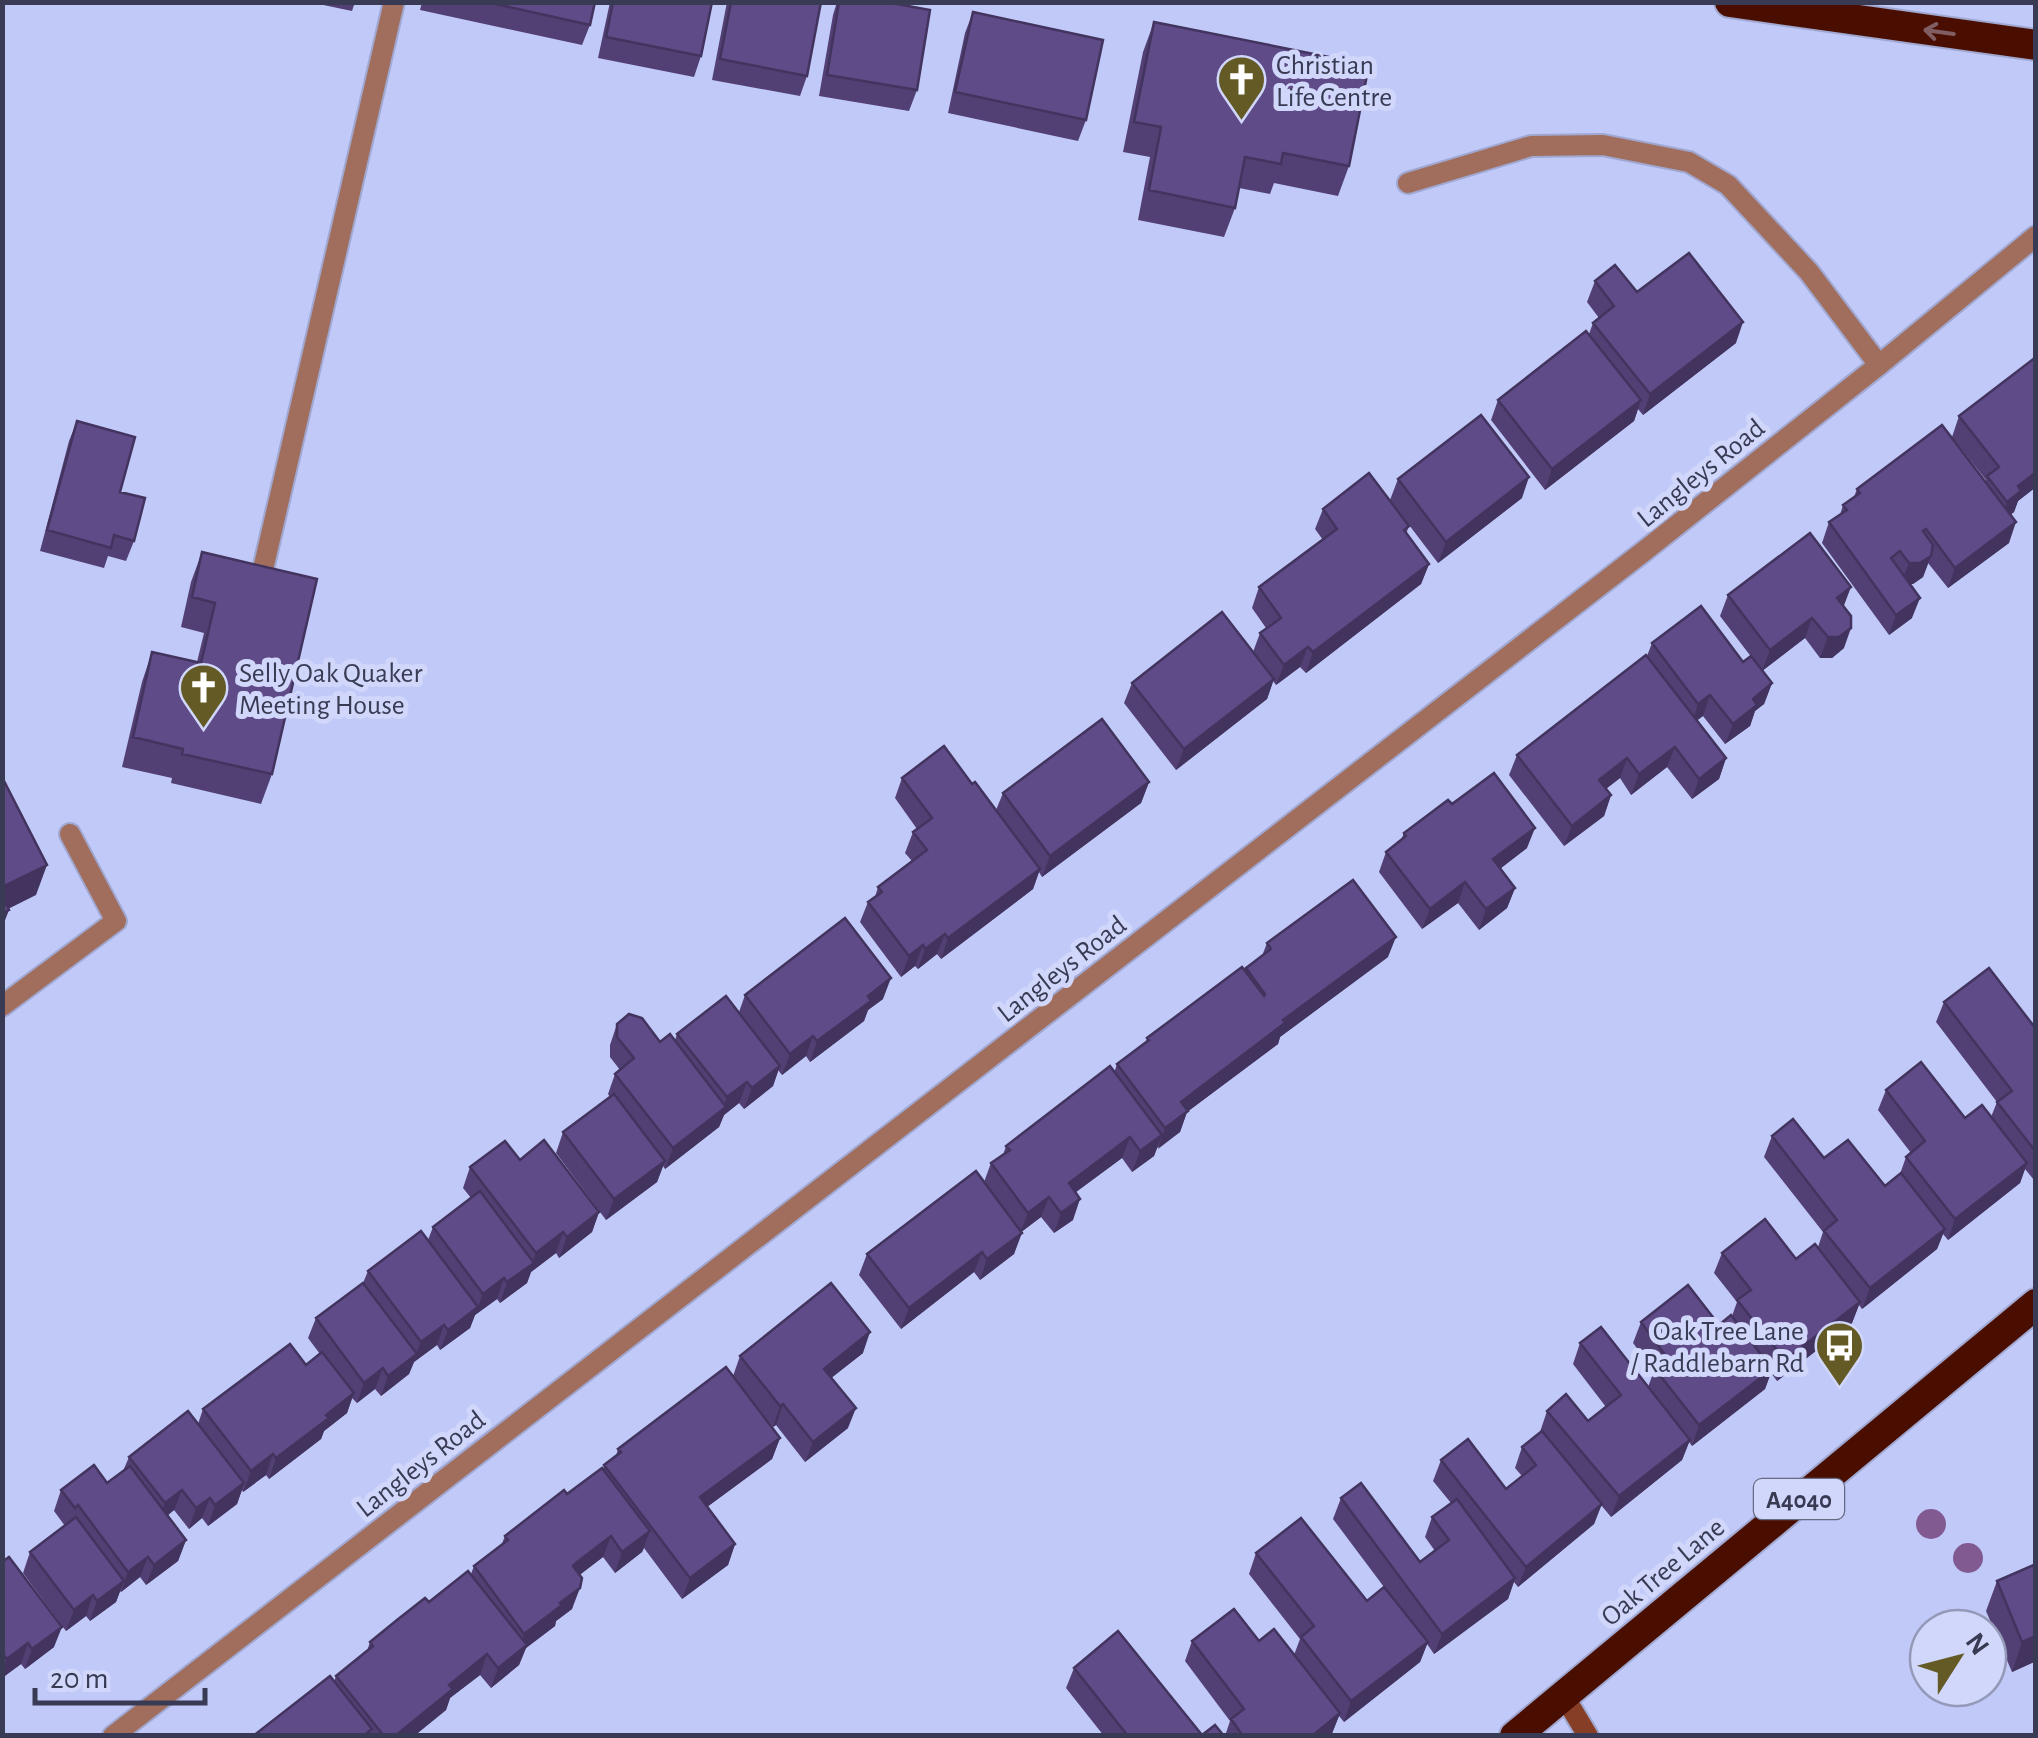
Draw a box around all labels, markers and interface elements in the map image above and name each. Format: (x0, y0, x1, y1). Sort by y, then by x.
one-way arrow (1923, 23, 1956, 41)
place label: Christian Life Centre (1276, 52, 1392, 112)
church icon: Christian Life Centre (1215, 54, 1267, 122)
street label: Langleys Road (1632, 414, 1770, 533)
place label: Selly Oak Quaker Meeting House (239, 660, 422, 720)
church icon: Selly Oak Quaker Meeting House (178, 662, 230, 730)
street label: Langleys Road (993, 911, 1132, 1028)
place label: Oak Tree Lane / Raddlebarn Rd (1630, 1318, 1804, 1378)
bus stop icon: Oak Tree Lane / Raddlebarn Rd (1813, 1320, 1865, 1388)
street label: Langleys Road (352, 1406, 491, 1523)
road number: A4040 (1754, 1479, 1844, 1519)
street label: Oak Tree Lane (1596, 1513, 1730, 1632)
north arrow (1908, 1608, 2008, 1708)
text: N (1960, 1628, 1994, 1661)
scale bar (35, 1643, 205, 1705)
text: 20 m (50, 1664, 108, 1694)

